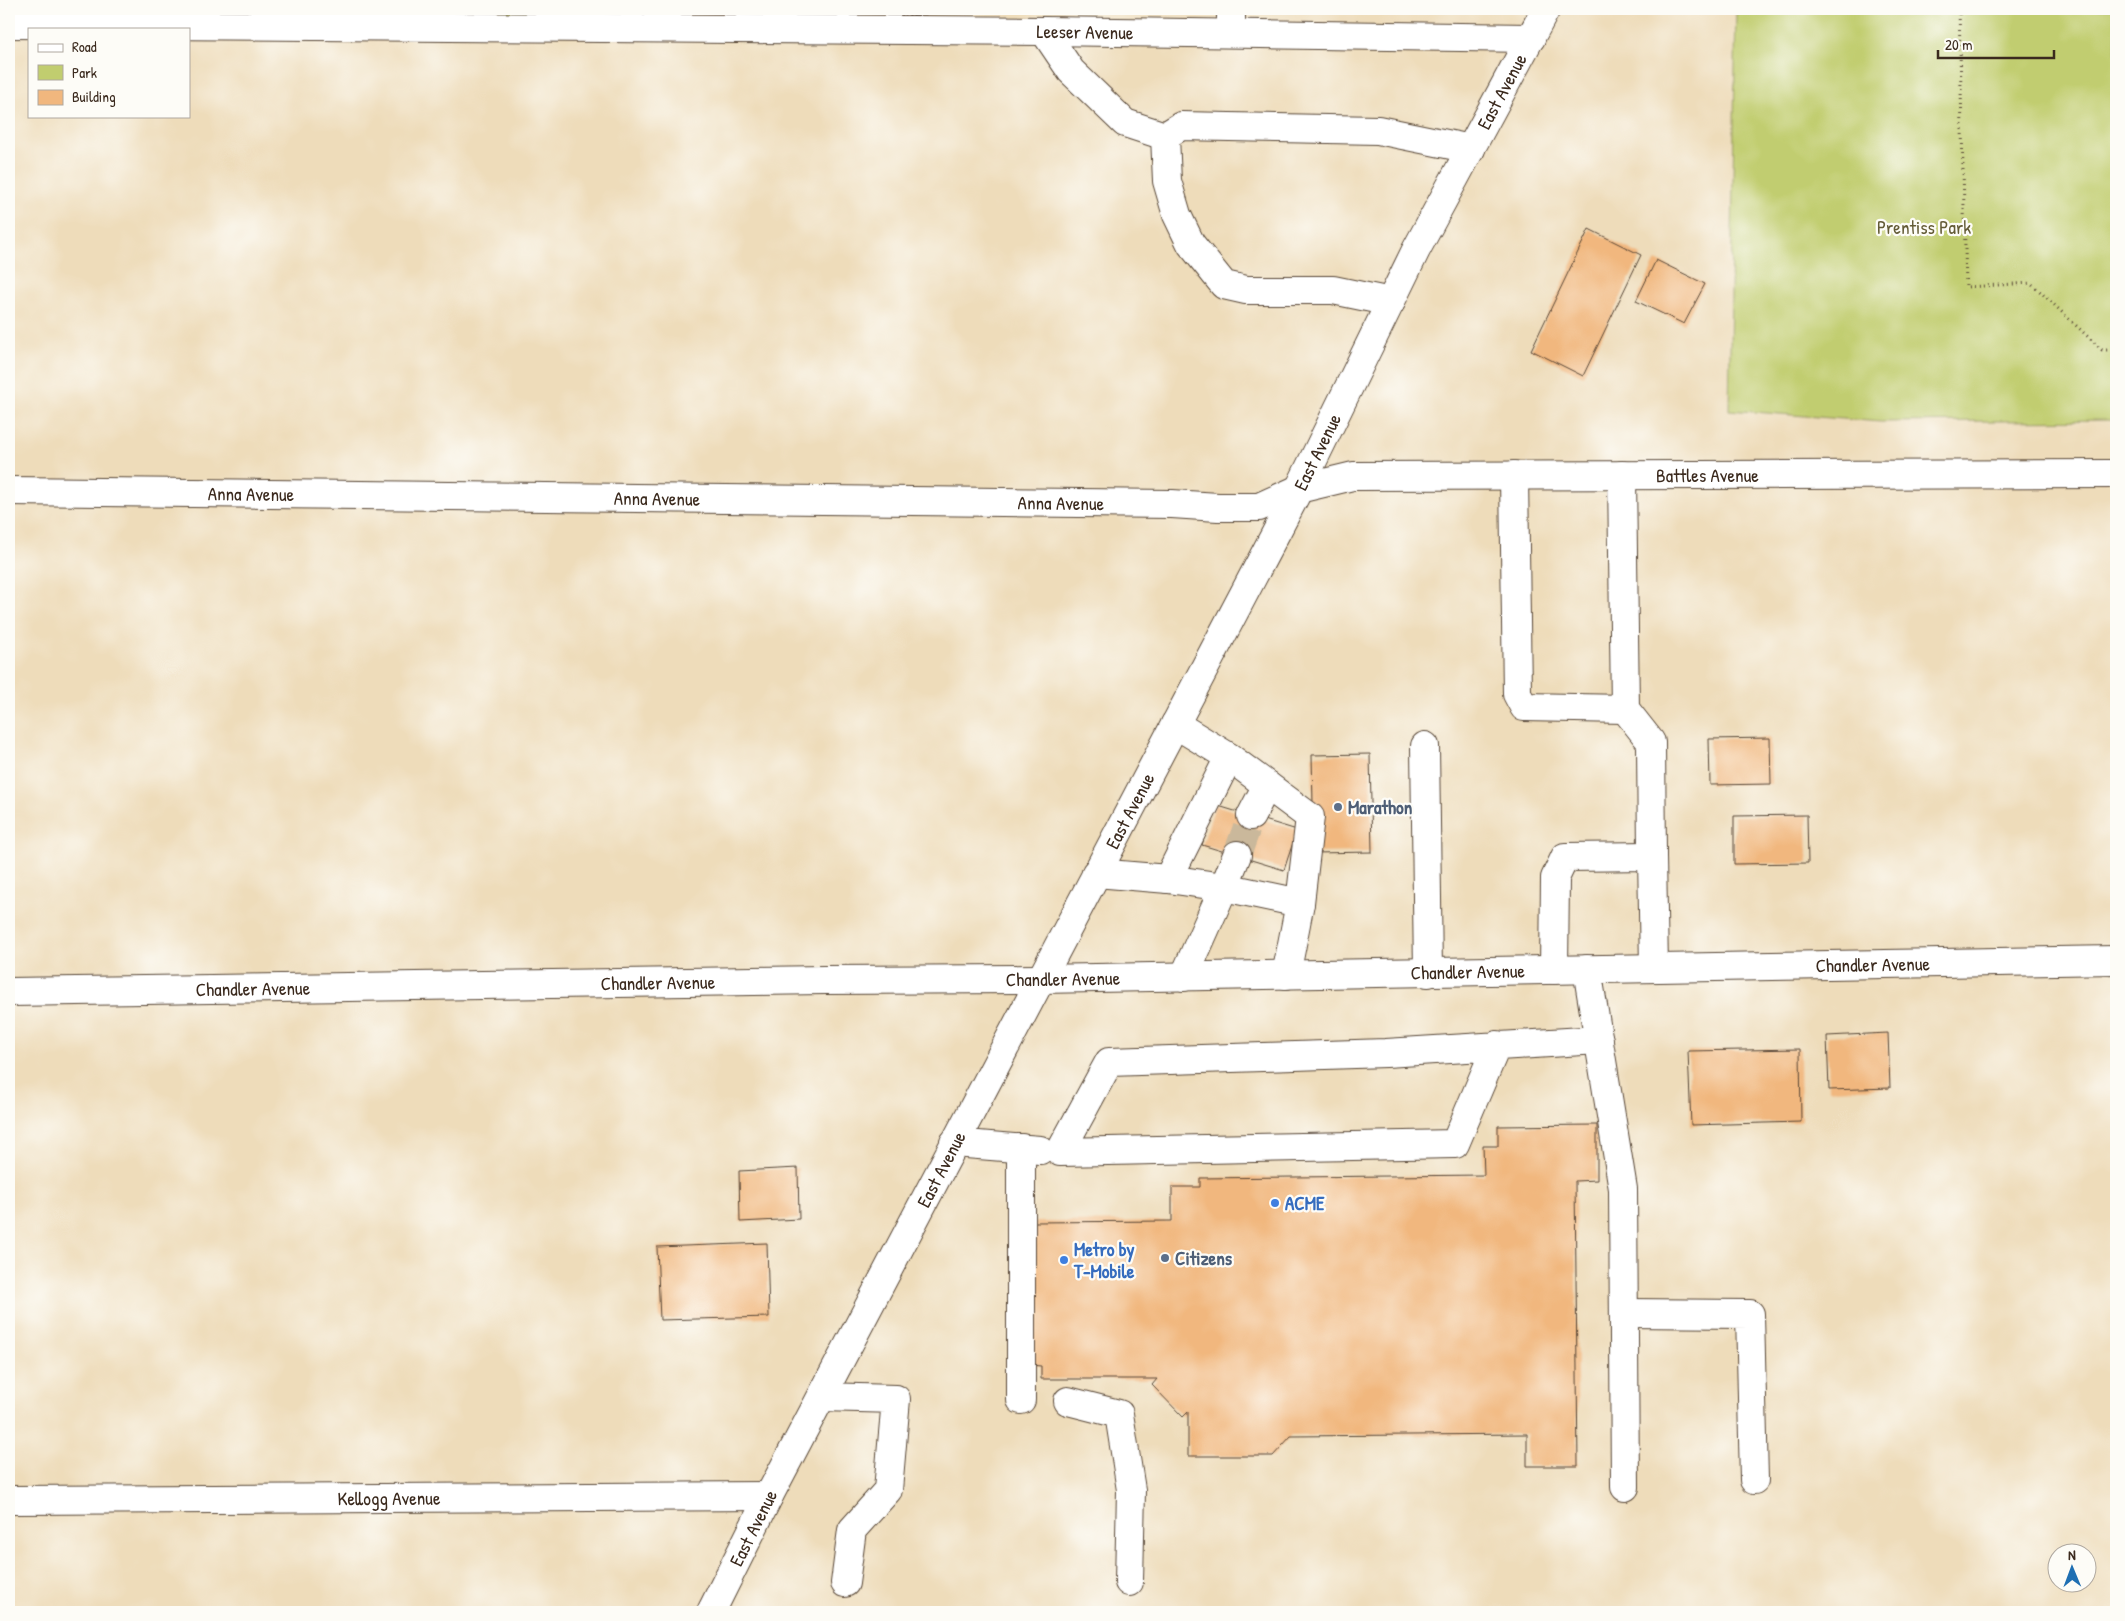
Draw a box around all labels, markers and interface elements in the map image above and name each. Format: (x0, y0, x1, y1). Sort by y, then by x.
street label: Leeser Avenue (1036, 18, 1134, 45)
legend (28, 28, 190, 118)
scale bar (1938, 28, 2054, 60)
text: 20 m (1945, 34, 1972, 55)
text: Road (72, 36, 97, 57)
street label: East Avenue (1471, 49, 1533, 134)
text: Park (72, 62, 97, 83)
text: Building (72, 86, 116, 107)
park label: Prentiss Park (1877, 214, 1971, 240)
street label: East Avenue (1287, 409, 1347, 495)
street label: Battles Avenue (1656, 462, 1759, 488)
street label: Anna Avenue (208, 480, 295, 507)
street label: Anna Avenue (614, 485, 701, 512)
street label: Anna Avenue (1018, 489, 1105, 516)
street label: East Avenue (1099, 768, 1161, 853)
place label: Marathon (1348, 794, 1413, 820)
marker: Marathon (1332, 801, 1344, 813)
street label: Chandler Avenue (1815, 950, 1931, 978)
street label: Chandler Avenue (1410, 957, 1526, 985)
street label: Chandler Avenue (1006, 965, 1121, 992)
street label: Chandler Avenue (601, 969, 716, 996)
street label: Chandler Avenue (196, 975, 311, 1002)
street label: East Avenue (910, 1126, 972, 1212)
place label: ACME (1285, 1190, 1325, 1216)
marker: ACME (1269, 1197, 1281, 1209)
place label: Metro by T-Mobile (1073, 1236, 1135, 1284)
place label: Citizens (1175, 1245, 1233, 1271)
marker: Citizens (1159, 1252, 1171, 1264)
marker: Metro by T-Mobile (1058, 1254, 1070, 1266)
street label: Kellogg Avenue (337, 1485, 441, 1511)
street label: East Avenue (723, 1485, 783, 1571)
north arrow (2048, 1544, 2098, 1594)
text: N (2068, 1545, 2076, 1564)

